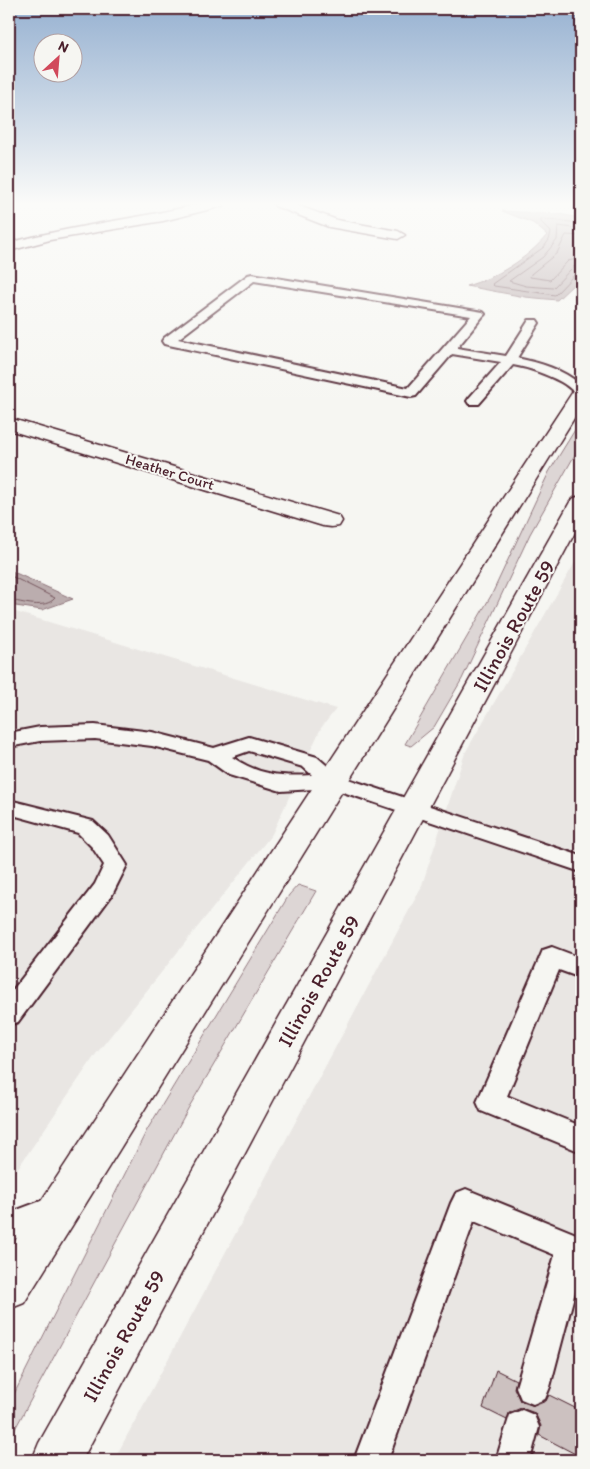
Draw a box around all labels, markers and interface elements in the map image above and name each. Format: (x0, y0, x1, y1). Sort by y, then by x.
north arrow (32, 32, 82, 82)
text: N (56, 37, 71, 56)
street label: Heather Court (123, 450, 217, 494)
street label: Illinois Route 59 (467, 556, 560, 696)
street label: Illinois Route 59 (272, 911, 365, 1051)
street label: Illinois Route 59 (77, 1266, 170, 1406)

